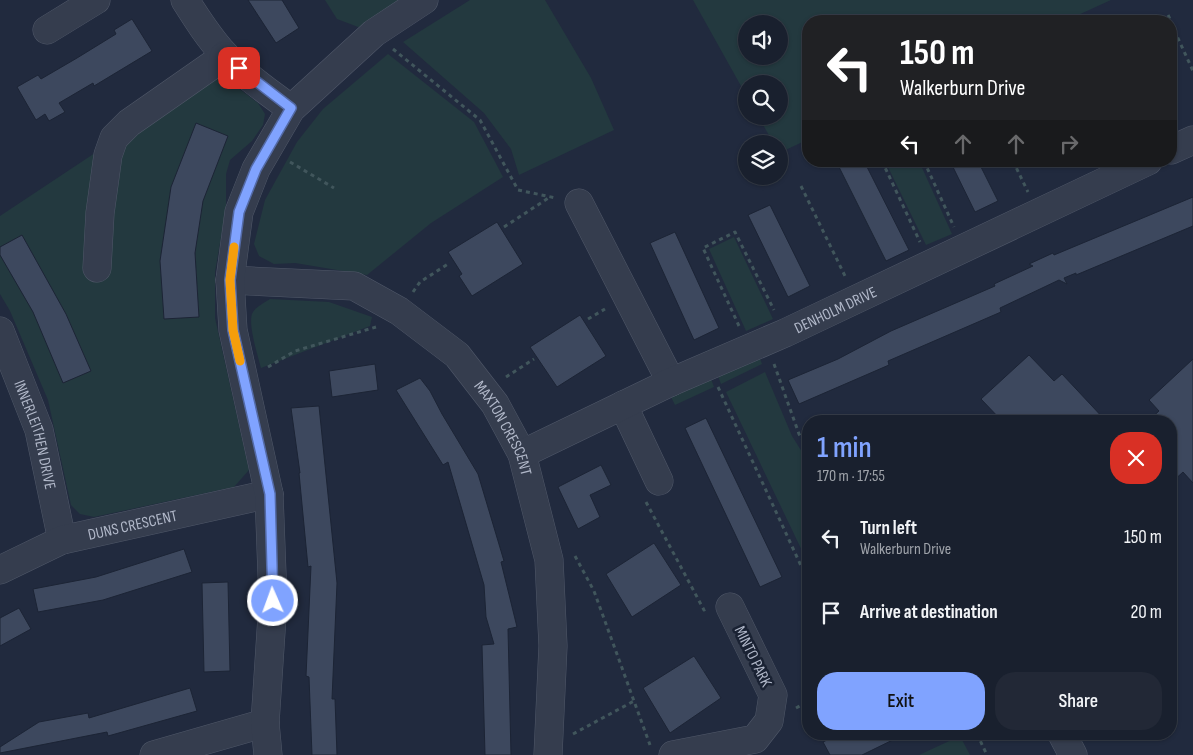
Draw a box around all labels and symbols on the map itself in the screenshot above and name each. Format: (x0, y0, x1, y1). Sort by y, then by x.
pin (218, 47, 260, 89)
street label: DENHOLM DRIVE (791, 283, 880, 338)
street label: INNERLEITHEN DRIVE (9, 378, 59, 491)
street label: MAXTON CRESCENT (470, 378, 535, 478)
street label: DUNS CRESCENT (86, 507, 180, 545)
position arrow (246, 574, 298, 626)
street label: MINTO PARK (730, 623, 776, 691)

